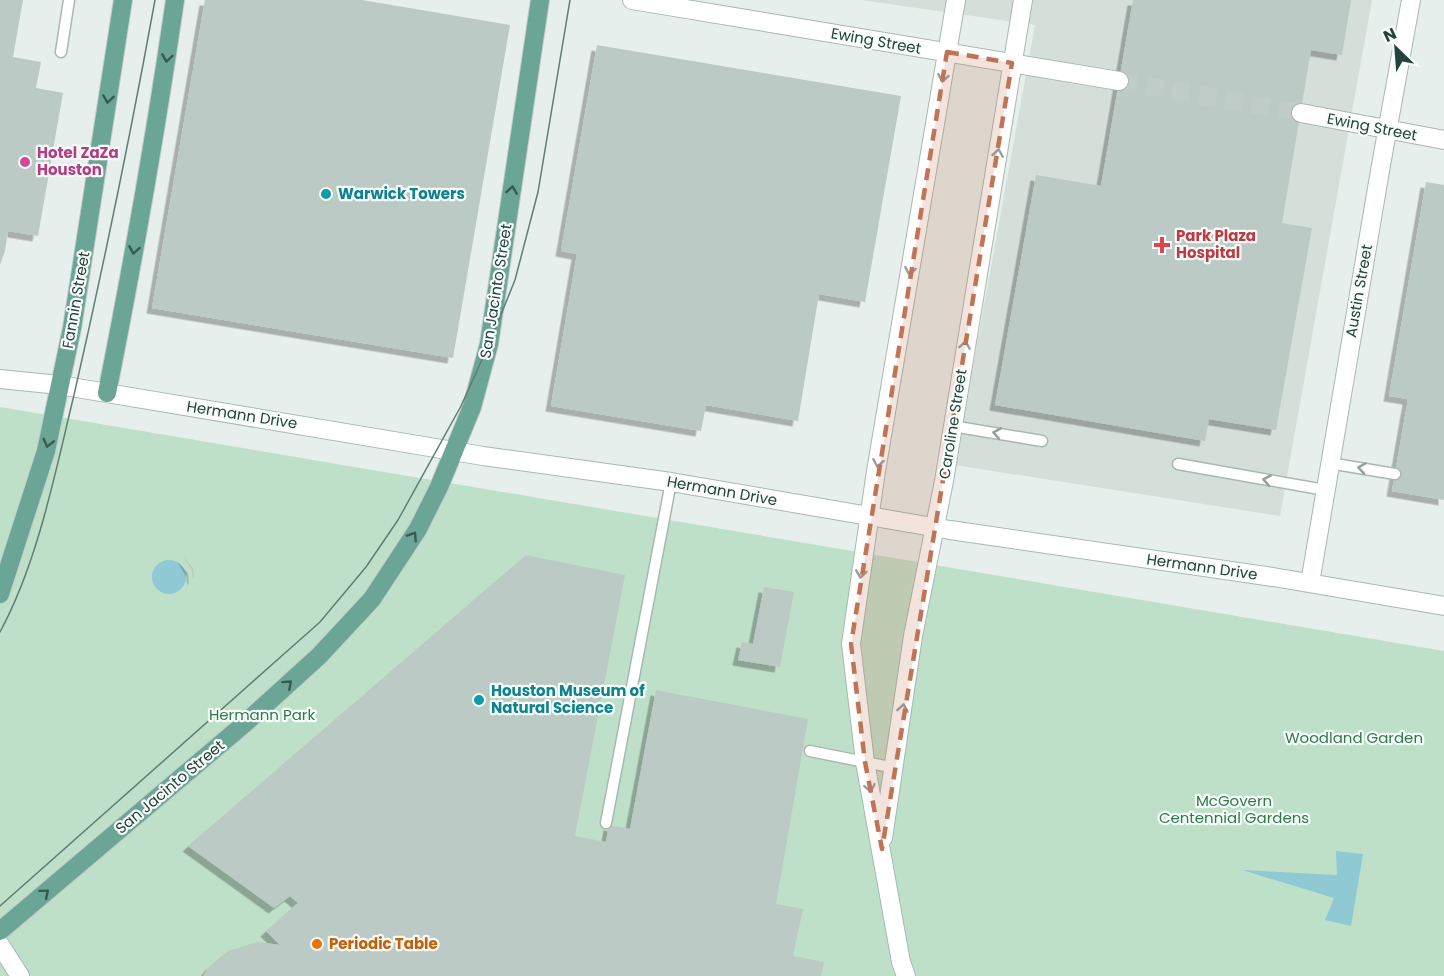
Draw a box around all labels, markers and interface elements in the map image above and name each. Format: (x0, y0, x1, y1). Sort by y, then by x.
north arrow (1366, 18, 1426, 78)
street label: Ewing Street (829, 22, 923, 59)
text: N (1380, 22, 1400, 48)
one-way arrow (161, 53, 173, 63)
one-way arrow (937, 74, 949, 83)
one-way arrow (102, 95, 114, 104)
street label: Ewing Street (1325, 107, 1419, 146)
place label: Hotel ZaZa Houston (37, 142, 119, 180)
one-way arrow (991, 148, 1003, 158)
marker: Hotel ZaZa Houston (18, 155, 32, 169)
place label: Warwick Towers (338, 183, 465, 204)
one-way arrow (505, 185, 517, 194)
marker: Warwick Towers (319, 187, 333, 201)
street label: San Jacinto Street (474, 222, 517, 360)
place label: Park Plaza Hospital (1176, 225, 1256, 263)
marker: Park Plaza Hospital (1153, 236, 1171, 254)
street label: Austin Street (1340, 243, 1377, 339)
one-way arrow (129, 246, 141, 255)
street label: Fannin Street (57, 250, 94, 350)
one-way arrow (904, 265, 917, 275)
one-way arrow (959, 341, 971, 350)
street label: Caroline Street (933, 367, 972, 480)
street label: Hermann Drive (185, 395, 299, 434)
one-way arrow (993, 428, 1002, 440)
one-way arrow (43, 437, 56, 447)
one-way arrow (872, 458, 884, 468)
one-way arrow (1358, 463, 1367, 475)
street label: Hermann Drive (665, 470, 779, 511)
one-way arrow (1263, 474, 1273, 487)
one-way arrow (406, 532, 417, 543)
street label: Hermann Drive (1145, 548, 1259, 585)
one-way arrow (856, 569, 868, 578)
one-way arrow (281, 680, 292, 691)
place label: Houston Museum of Natural Science (491, 680, 645, 718)
marker: Houston Museum of Natural Science (472, 693, 486, 707)
one-way arrow (896, 703, 908, 712)
park label: Hermann Park (209, 704, 315, 725)
park label: Woodland Garden (1285, 727, 1423, 748)
street label: San Jacinto Street (111, 735, 229, 838)
one-way arrow (863, 782, 876, 792)
park label: McGovern Centennial Gardens (1159, 790, 1309, 828)
one-way arrow (38, 890, 49, 901)
place label: Periodic Table (329, 933, 438, 954)
marker: Periodic Table (310, 937, 324, 951)

